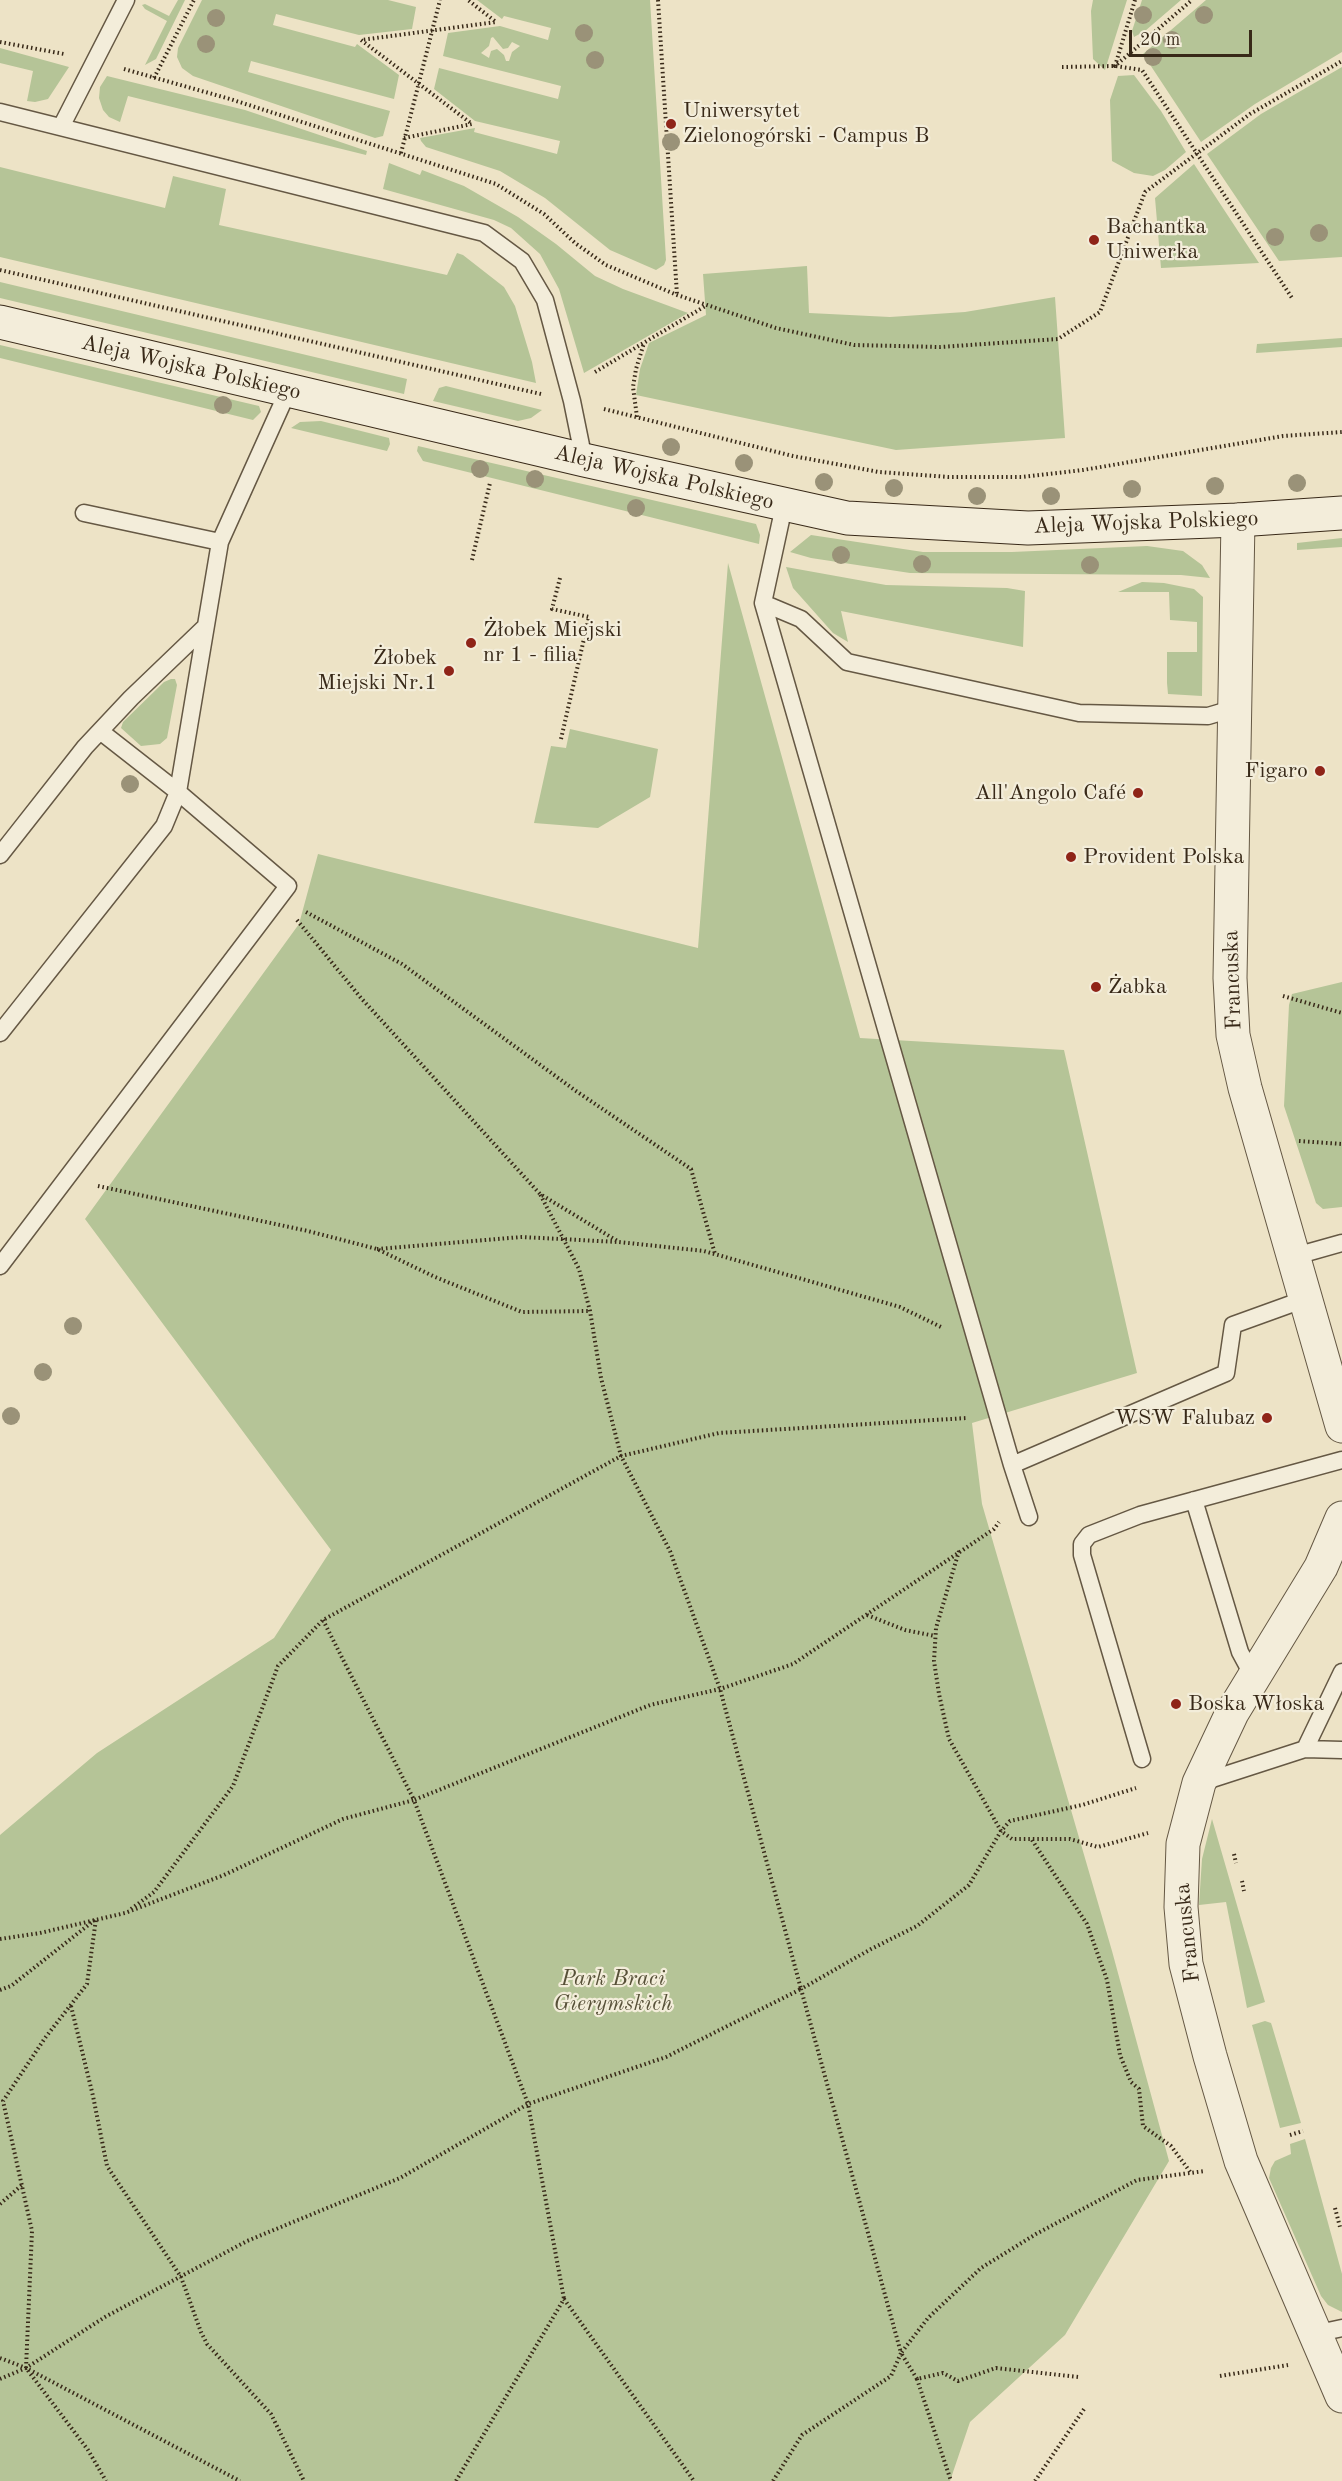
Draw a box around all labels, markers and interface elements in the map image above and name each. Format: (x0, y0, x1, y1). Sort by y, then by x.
scale bar (1132, 18, 1255, 56)
text: 20 m (1140, 31, 1180, 49)
place label: Uniwersytet Zielonogórski - Campus B (683, 98, 929, 150)
marker: Uniwersytet Zielonogórski - Campus B (664, 117, 678, 131)
place label: Bachantka Uniwerka (1106, 214, 1206, 266)
marker: Bachantka Uniwerka (1087, 233, 1101, 247)
street label: Aleja Wojska Polskiego (79, 330, 303, 406)
street label: Aleja Wojska Polskiego (552, 440, 776, 516)
street label: Aleja Wojska Polskiego (1033, 506, 1259, 540)
place label: Żłobek Miejski nr 1 - filia (483, 617, 622, 668)
marker: Żłobek Miejski nr 1 - filia (464, 636, 478, 650)
place label: Żłobek Miejski Nr.1 (317, 645, 437, 696)
marker: Żłobek Miejski Nr.1 (442, 664, 456, 678)
place label: Figaro (1245, 758, 1308, 784)
marker: Figaro (1313, 764, 1327, 778)
place label: All'Angolo Café (975, 780, 1126, 806)
marker: All'Angolo Café (1131, 786, 1145, 800)
place label: Provident Polska (1083, 844, 1244, 870)
marker: Provident Polska (1064, 850, 1078, 864)
street label: Francuska (1218, 930, 1248, 1030)
place label: Żabka (1108, 974, 1167, 1000)
marker: Żabka (1089, 980, 1103, 994)
place label: WSW Falubaz (1114, 1405, 1255, 1431)
marker: WSW Falubaz (1260, 1411, 1274, 1425)
place label: Boska Włoska (1188, 1691, 1324, 1717)
marker: Boska Włoska (1169, 1697, 1183, 1711)
street label: Francuska (1170, 1882, 1206, 1984)
park label: Park Braci Gierymskich (553, 1966, 673, 2018)

